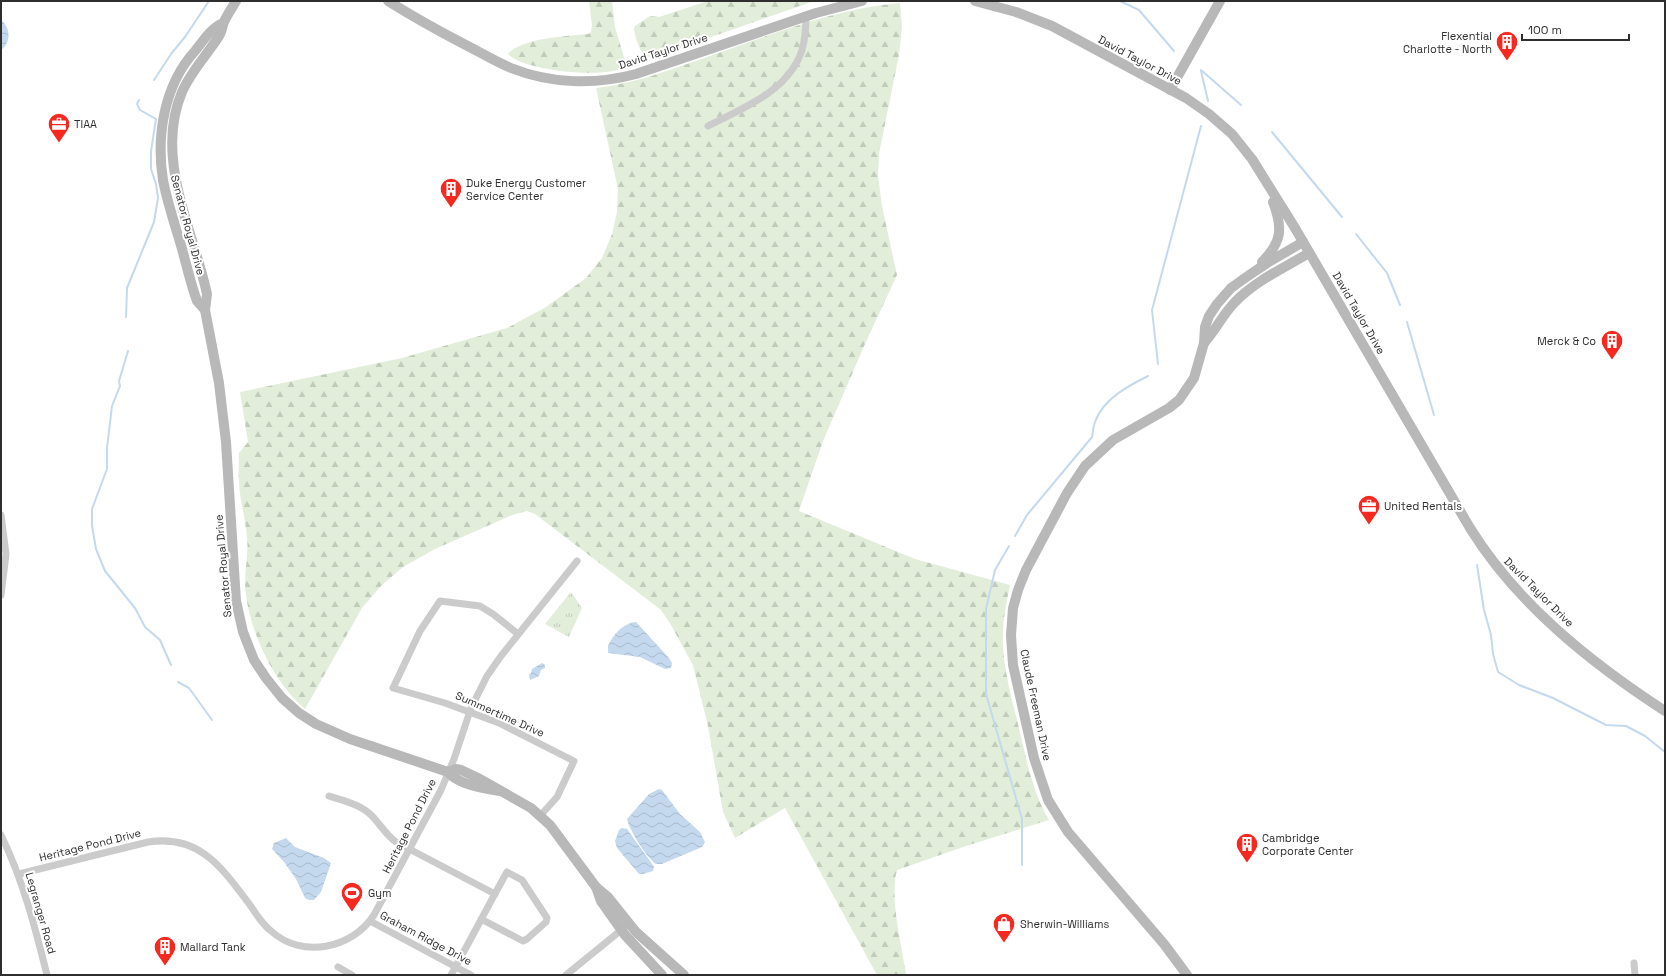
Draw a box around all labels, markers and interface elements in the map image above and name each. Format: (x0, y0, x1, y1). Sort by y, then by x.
scale bar (1522, 16, 1629, 42)
text: 100 m (1528, 22, 1562, 38)
place label: Flexential Charlotte - North (1403, 29, 1492, 56)
building icon: Flexential Charlotte - North (1494, 29, 1520, 62)
street label: David Taylor Drive (617, 30, 709, 72)
street label: David Taylor Drive (1096, 32, 1184, 88)
office icon: TIAA (46, 111, 72, 144)
place label: TIAA (74, 117, 97, 131)
street label: Senator Royal Drive (168, 173, 208, 277)
building icon: Duke Energy Customer Service Center (438, 176, 464, 209)
place label: Duke Energy Customer Service Center (466, 176, 586, 203)
street label: David Taylor Drive (1330, 269, 1388, 357)
building icon: Merck & Co (1599, 328, 1625, 361)
place label: Merck & Co (1537, 334, 1596, 348)
office icon: United Rentals (1356, 493, 1382, 526)
place label: United Rentals (1384, 499, 1462, 513)
street label: Senator Royal Drive (212, 514, 234, 618)
street label: David Taylor Drive (1501, 554, 1577, 630)
street label: Claude Freeman Drive (1017, 648, 1055, 762)
street label: Summertime Drive (453, 688, 547, 740)
street label: Heritage Pond Drive (379, 776, 439, 876)
street label: Heritage Pond Drive (38, 826, 142, 864)
building icon: Cambridge Corporate Center (1234, 831, 1260, 864)
place label: Cambridge Corporate Center (1262, 831, 1354, 858)
street label: Legranger Road (23, 871, 59, 955)
sports icon: Gym (339, 880, 365, 913)
place label: Gym (368, 886, 391, 900)
street label: Graham Ridge Drive (378, 908, 474, 968)
shop icon: Sherwin-Williams (991, 911, 1017, 944)
place label: Sherwin-Williams (1020, 917, 1109, 931)
building icon: Mallard Tank (152, 934, 178, 967)
place label: Mallard Tank (180, 940, 246, 954)

